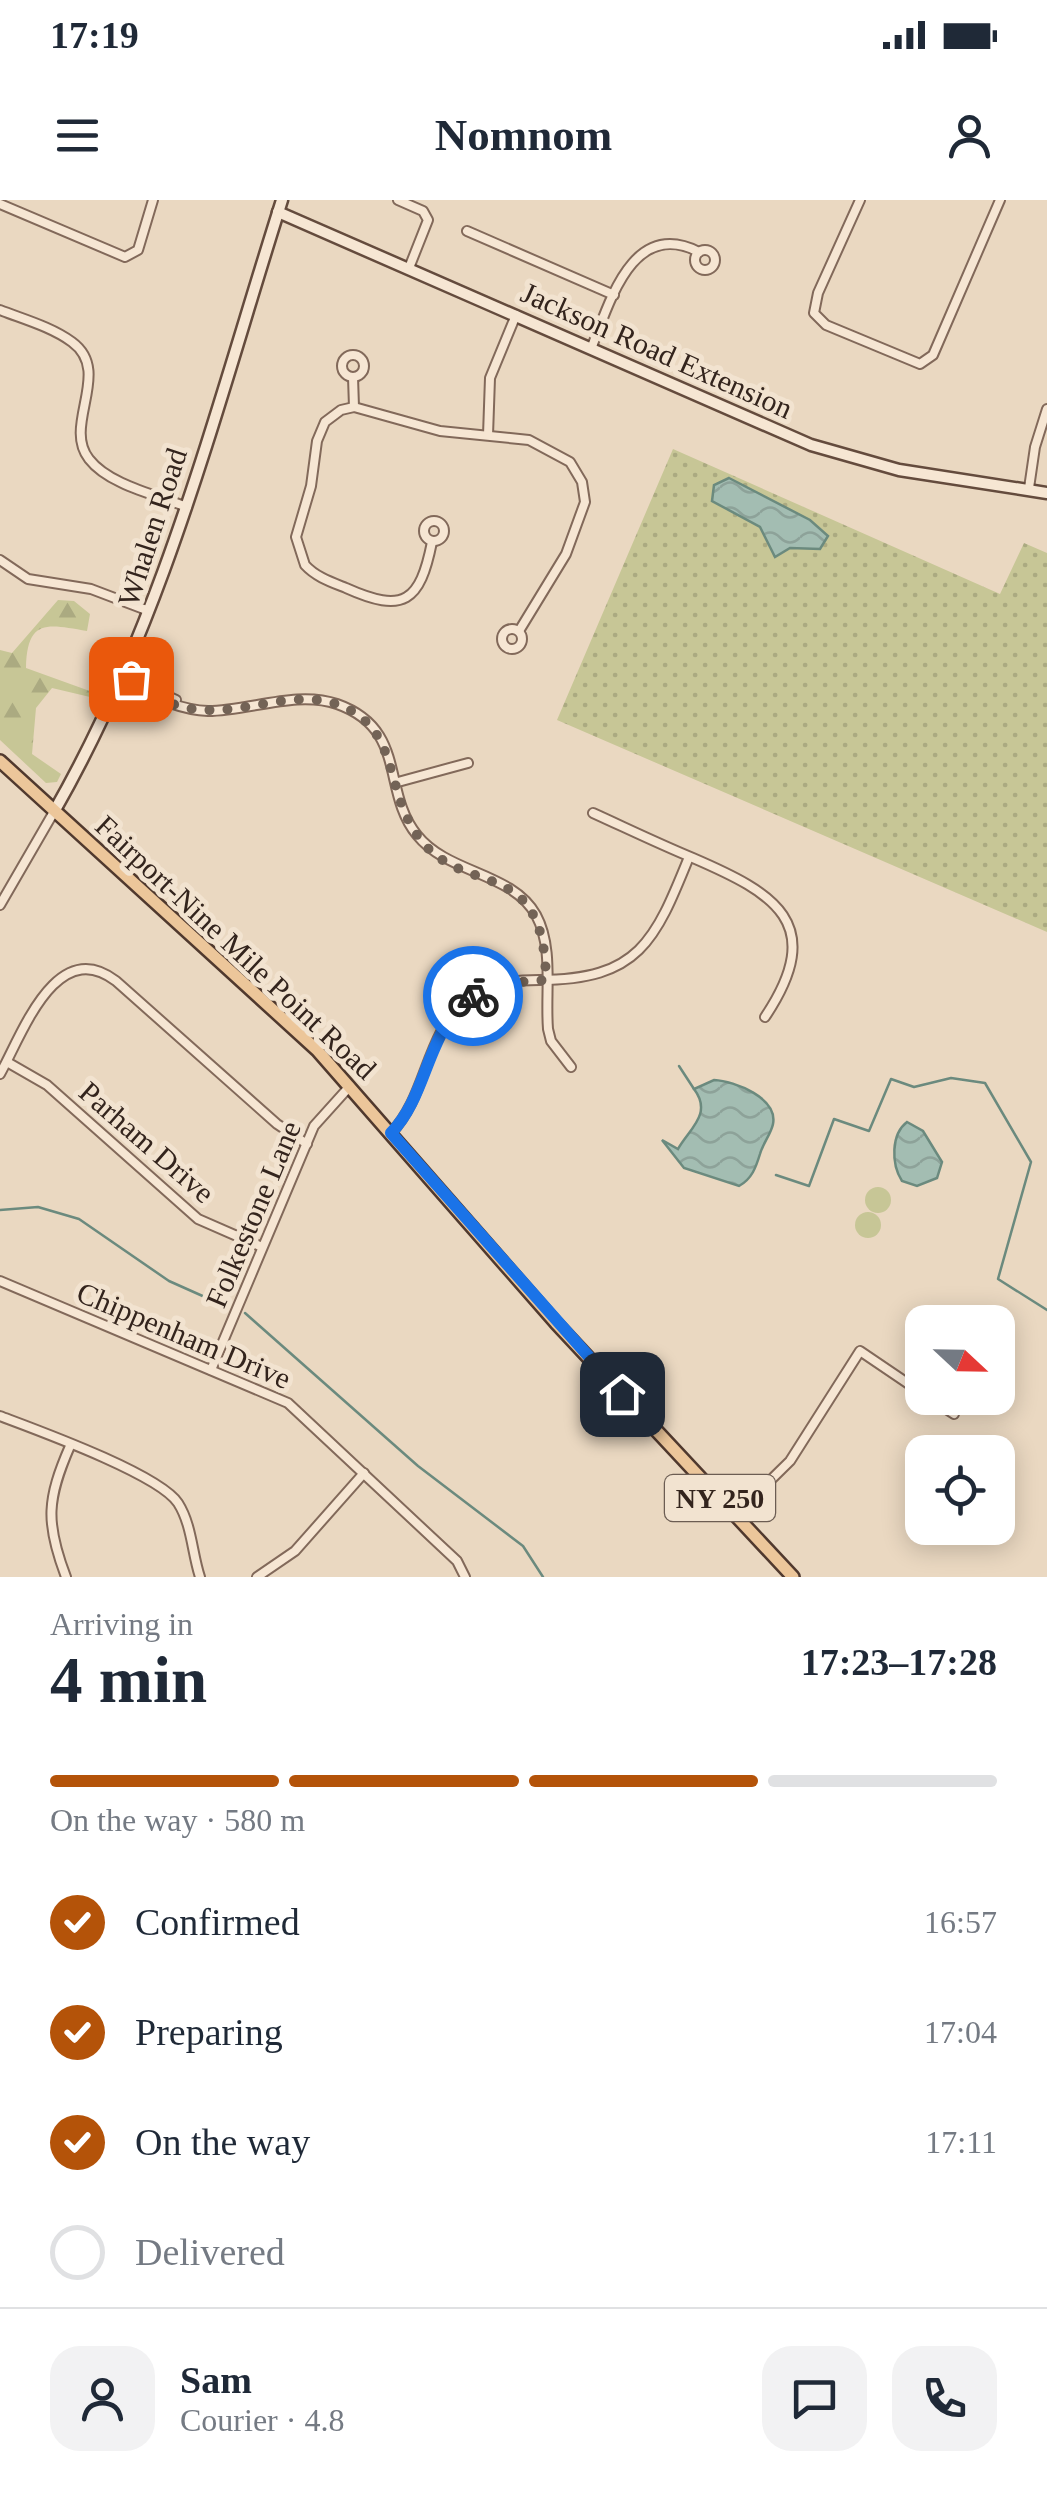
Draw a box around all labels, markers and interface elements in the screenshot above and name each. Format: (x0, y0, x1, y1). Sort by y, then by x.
text: 17:19 (50, 14, 139, 56)
icon: menu (50, 108, 105, 163)
icon: person (942, 108, 997, 163)
text: Nomnom (435, 110, 612, 160)
street label: Jackson Road Extension (516, 275, 798, 425)
street label: Whalen Road (111, 444, 193, 610)
pin (89, 637, 174, 722)
icon: bag (104, 652, 159, 707)
street label: Fairport-Nine Mile Point Road (89, 808, 383, 1086)
courier (423, 946, 523, 1046)
icon: bike (446, 969, 501, 1024)
street label: Parham Drive (73, 1075, 221, 1209)
street label: Folkestone Lane (199, 1116, 307, 1312)
street label: Chippenham Drive (72, 1275, 296, 1395)
north arrow (905, 1305, 1015, 1415)
map controls (905, 1305, 1015, 1545)
pin (580, 1352, 665, 1437)
icon: home (595, 1367, 650, 1422)
button: locate (905, 1435, 1015, 1545)
road number: NY 250 (665, 1475, 775, 1521)
text: Arriving in (50, 1606, 193, 1642)
text: 17:23–17:28 (801, 1641, 997, 1683)
text: 4 min (50, 1644, 207, 1716)
text: On the way · 580 m (50, 1802, 305, 1838)
icon: check (50, 1895, 105, 1950)
text: Confirmed (135, 1901, 300, 1943)
text: 16:57 (924, 1904, 997, 1940)
icon: check (50, 2005, 105, 2060)
text: Preparing (135, 2011, 283, 2053)
text: 17:04 (924, 2014, 997, 2050)
icon: check (50, 2115, 105, 2170)
text: On the way (135, 2121, 310, 2163)
text: 17:11 (925, 2124, 997, 2160)
text: Delivered (135, 2231, 285, 2273)
button: person (50, 2346, 155, 2451)
button: chat (762, 2346, 867, 2451)
button: phone (892, 2346, 997, 2451)
text: Sam (180, 2359, 252, 2401)
text: Courier · 4.8 (180, 2402, 344, 2438)

